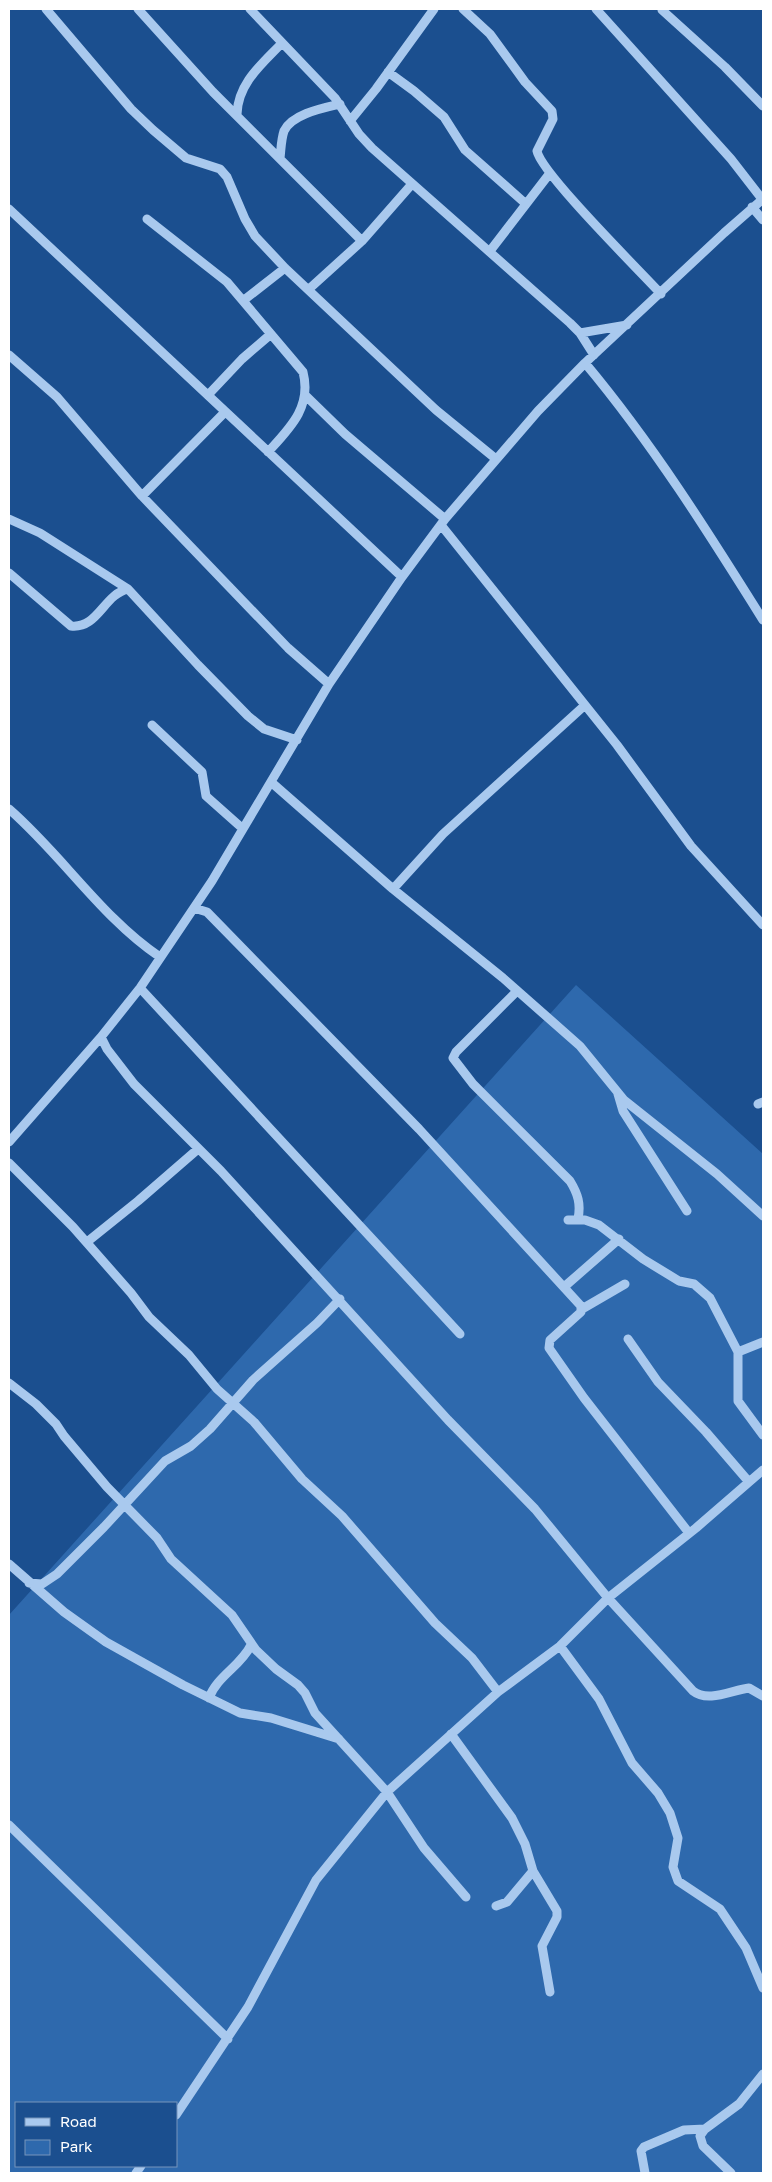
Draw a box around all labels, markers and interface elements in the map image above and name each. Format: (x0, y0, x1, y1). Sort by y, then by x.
legend (15, 2102, 178, 2167)
text: Road (60, 2112, 97, 2130)
text: Park (60, 2137, 93, 2155)

